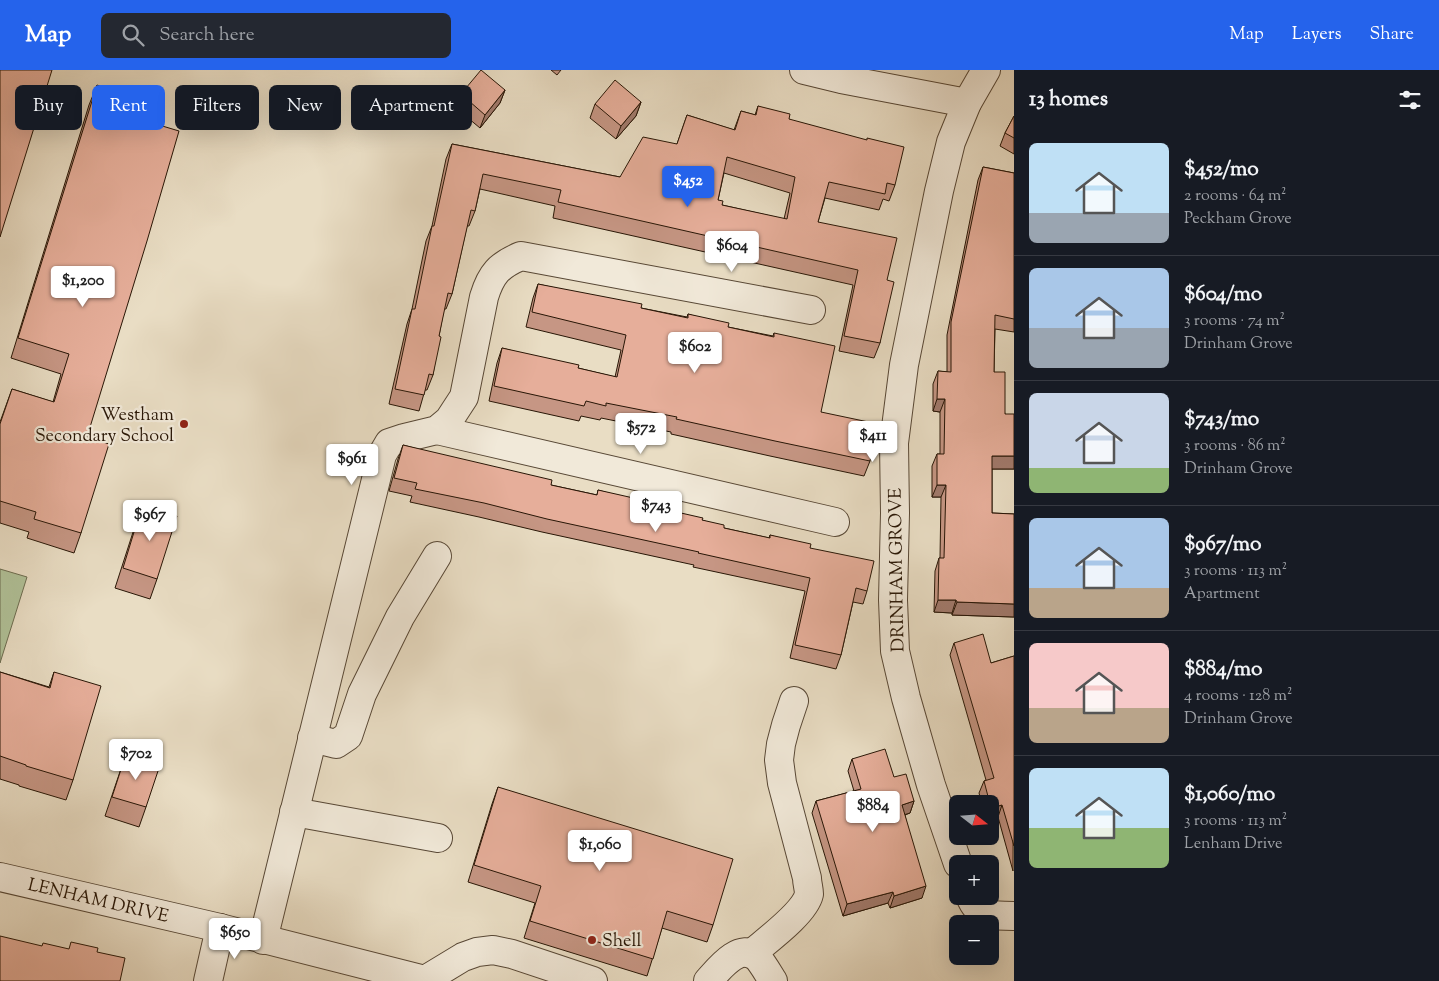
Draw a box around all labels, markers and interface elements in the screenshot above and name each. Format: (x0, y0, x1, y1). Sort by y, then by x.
search box (101, 13, 451, 58)
text: Map (25, 18, 71, 52)
icon: search (119, 21, 147, 49)
text: Search here (159, 22, 255, 49)
text: Map (1229, 22, 1264, 48)
text: Layers (1292, 22, 1342, 48)
text: Share (1370, 22, 1414, 48)
chip: Buy (15, 85, 82, 130)
chip: Rent (92, 85, 165, 130)
chip: Filters (175, 85, 259, 130)
chip: New (269, 85, 341, 130)
chip: Apartment (351, 85, 472, 130)
text: 13 homes (1029, 85, 1108, 115)
icon: filters (1396, 86, 1424, 114)
text: $452/mo (1184, 155, 1259, 185)
icon: home (1069, 163, 1129, 223)
pin: $452 (658, 166, 718, 208)
text: $452 (673, 170, 703, 193)
text: 2 rooms · 64 m² (1184, 185, 1287, 208)
text: Peckham Grove (1184, 208, 1292, 231)
pin: $604 (702, 230, 762, 273)
text: $604 (716, 235, 748, 258)
pin: $1,200 (42, 266, 124, 308)
text: $1,200 (62, 270, 104, 293)
text: $604/mo (1184, 280, 1262, 310)
icon: home (1069, 288, 1129, 348)
text: 3 rooms · 74 m² (1184, 310, 1285, 333)
pin: $602 (665, 332, 725, 374)
text: Drinham Grove (1184, 333, 1293, 356)
text: $602 (679, 336, 711, 359)
place label: Westham Secondary School (35, 403, 174, 450)
text: $743/mo (1184, 405, 1259, 435)
pin: $572 (611, 412, 671, 455)
icon: home (1069, 413, 1129, 473)
text: $572 (626, 417, 656, 440)
marker: Westham Secondary School (178, 418, 190, 430)
pin: $411 (843, 420, 903, 463)
text: $411 (859, 425, 887, 448)
text: 3 rooms · 86 m² (1184, 435, 1286, 458)
pin: $961 (322, 444, 382, 486)
text: $961 (337, 448, 367, 471)
text: Drinham Grove (1184, 458, 1293, 481)
street label: DRINHAM GROVE (884, 488, 912, 652)
pin: $743 (626, 490, 686, 533)
text: $743 (641, 495, 671, 518)
pin: $967 (120, 500, 180, 542)
text: $967 (134, 504, 166, 527)
text: $967/mo (1184, 530, 1261, 560)
icon: home (1069, 538, 1129, 598)
text: 3 rooms · 113 m² (1184, 560, 1287, 583)
text: Apartment (1184, 583, 1260, 606)
text: $884/mo (1184, 655, 1263, 685)
icon: home (1069, 663, 1129, 723)
text: 4 rooms · 128 m² (1184, 685, 1292, 708)
text: Drinham Grove (1184, 708, 1293, 731)
pin: $702 (106, 738, 166, 781)
text: $702 (120, 743, 152, 766)
text: $1,060/mo (1184, 780, 1275, 810)
icon: home (1069, 788, 1129, 848)
pin: $884 (843, 790, 903, 833)
text: $884 (857, 795, 889, 818)
north arrow (949, 795, 999, 845)
map controls (949, 795, 999, 965)
text: 3 rooms · 113 m² (1184, 810, 1287, 833)
pin: $1,060 (559, 830, 641, 872)
text: Lenham Drive (1184, 833, 1282, 856)
text: $1,060 (579, 834, 621, 857)
button: + (949, 855, 999, 905)
street label: LENHAM DRIVE (25, 873, 171, 931)
button: − (949, 915, 999, 965)
pin: $650 (205, 918, 265, 960)
text: $650 (220, 922, 250, 945)
place label: Shell (602, 929, 641, 955)
marker: Shell (586, 934, 598, 946)

